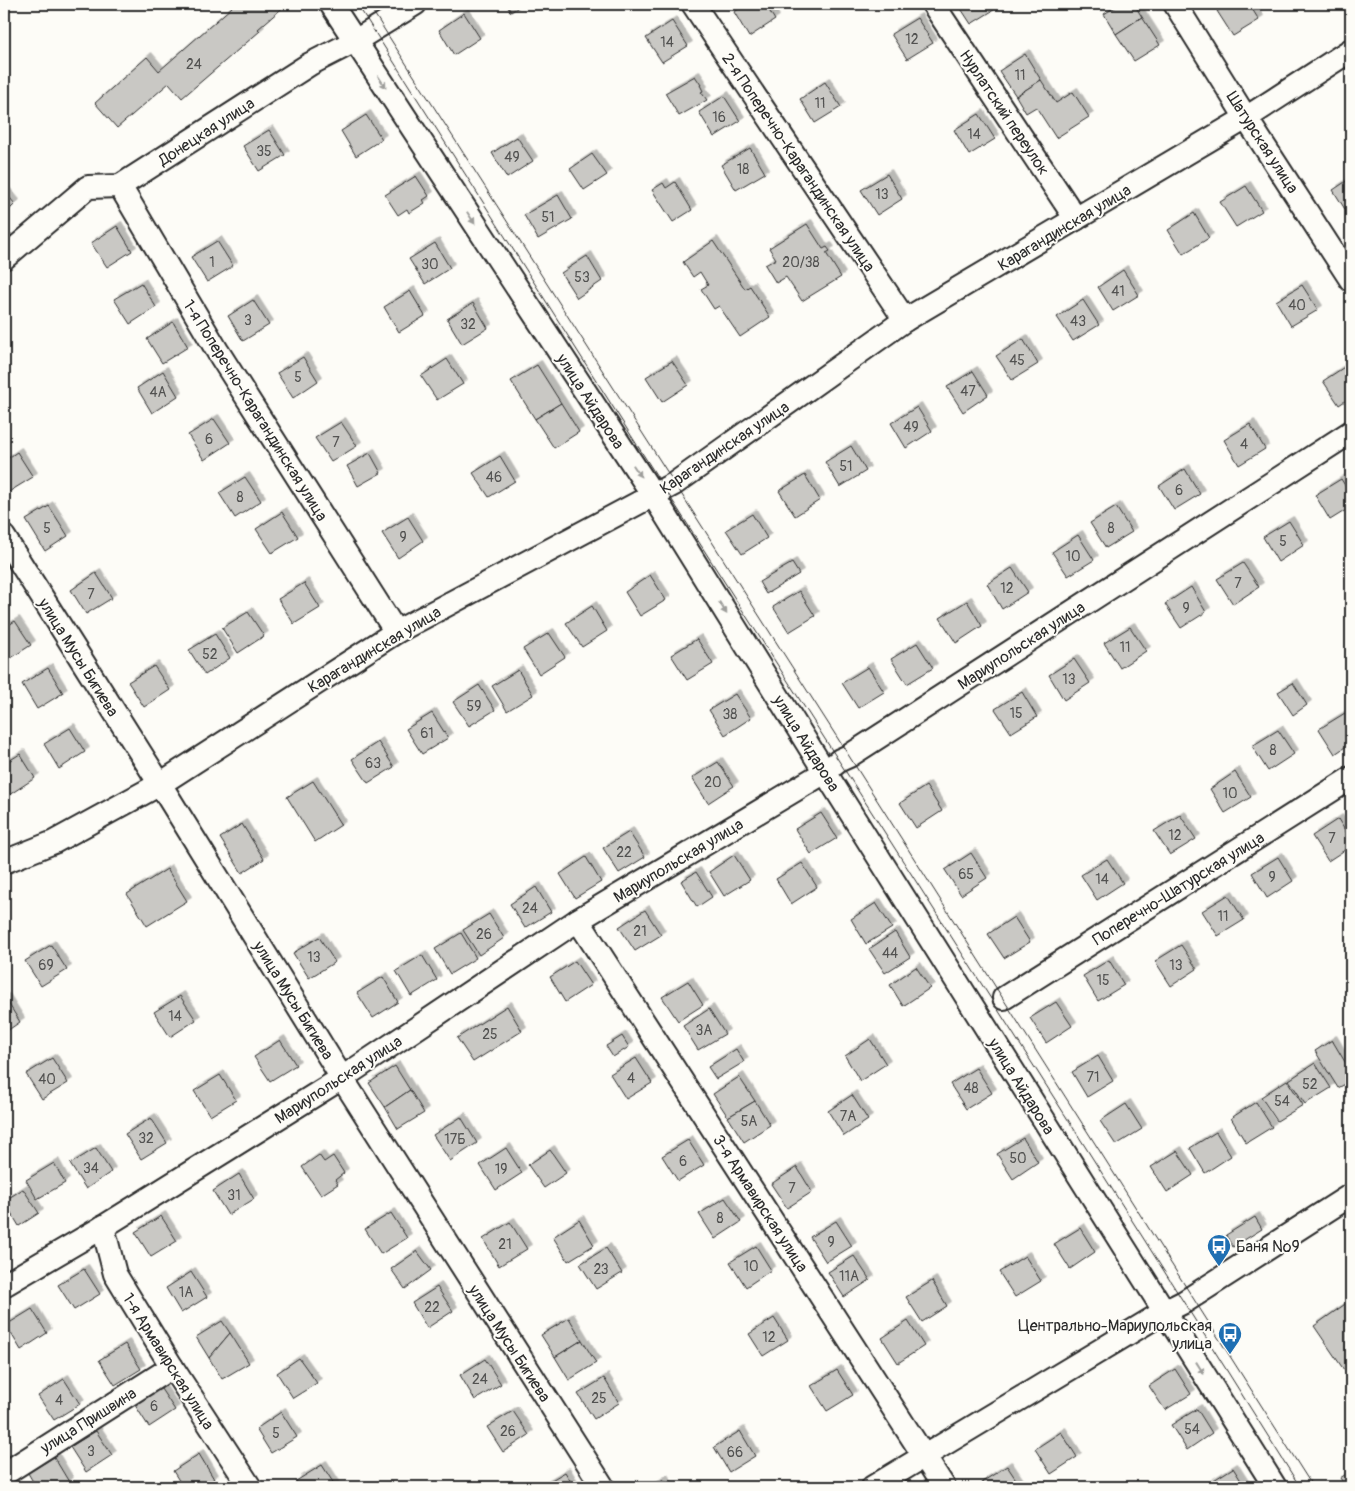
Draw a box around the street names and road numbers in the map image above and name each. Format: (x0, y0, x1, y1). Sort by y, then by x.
street label: Нурлатский переулок (955, 46, 1053, 179)
street label: 2-я Поперечно-Карагандинская улица (717, 49, 879, 276)
street label: Шатурская улица (1222, 88, 1303, 197)
street label: Донецкая улица (154, 93, 258, 171)
street label: Карагандинская улица (994, 180, 1135, 276)
street label: 1-я Поперечно-Карагандинская улица (179, 296, 332, 525)
street label: улица Айдарова (551, 349, 628, 453)
street label: Карагандинская улица (656, 397, 793, 499)
street label: улица Мусы Бигиева (33, 594, 123, 721)
street label: Мариупольская улица (954, 597, 1089, 694)
street label: Карагандинская улица (304, 602, 445, 698)
street label: улица Айдарова (768, 691, 844, 795)
street label: Мариупольская улица (610, 814, 747, 907)
street label: Поперечно-Шатурская улица (1089, 828, 1268, 950)
street label: улица Мусы Бигиева (248, 937, 338, 1064)
street label: Мариупольская улица (271, 1031, 406, 1128)
street label: улица Айдарова (983, 1034, 1059, 1138)
street label: 3-я Армавирская улица (708, 1131, 812, 1276)
street label: улица Мусы Бигиева (463, 1280, 555, 1406)
street label: 1-я Армавирская улица (118, 1290, 218, 1433)
street label: улица Пришвина (36, 1383, 140, 1459)

